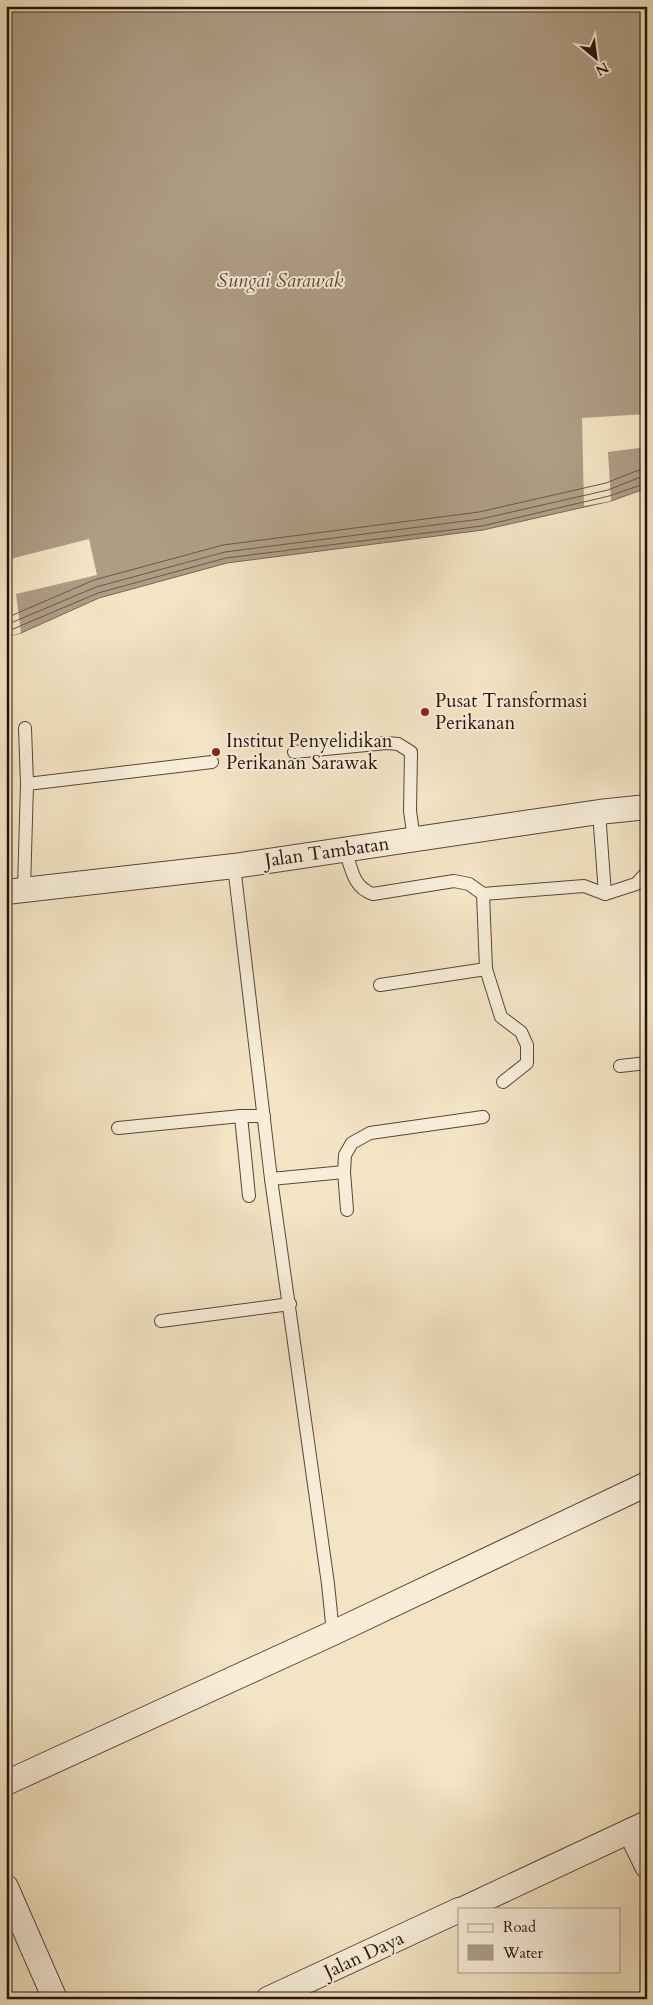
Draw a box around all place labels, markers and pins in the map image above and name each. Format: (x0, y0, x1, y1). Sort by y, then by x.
place label: Pusat Transformasi Perikanan (435, 688, 588, 736)
marker: Pusat Transformasi Perikanan (419, 706, 431, 718)
place label: Institut Penyelidikan Perikanan Sarawak (226, 728, 393, 776)
marker: Institut Penyelidikan Perikanan Sarawak (210, 746, 222, 758)

